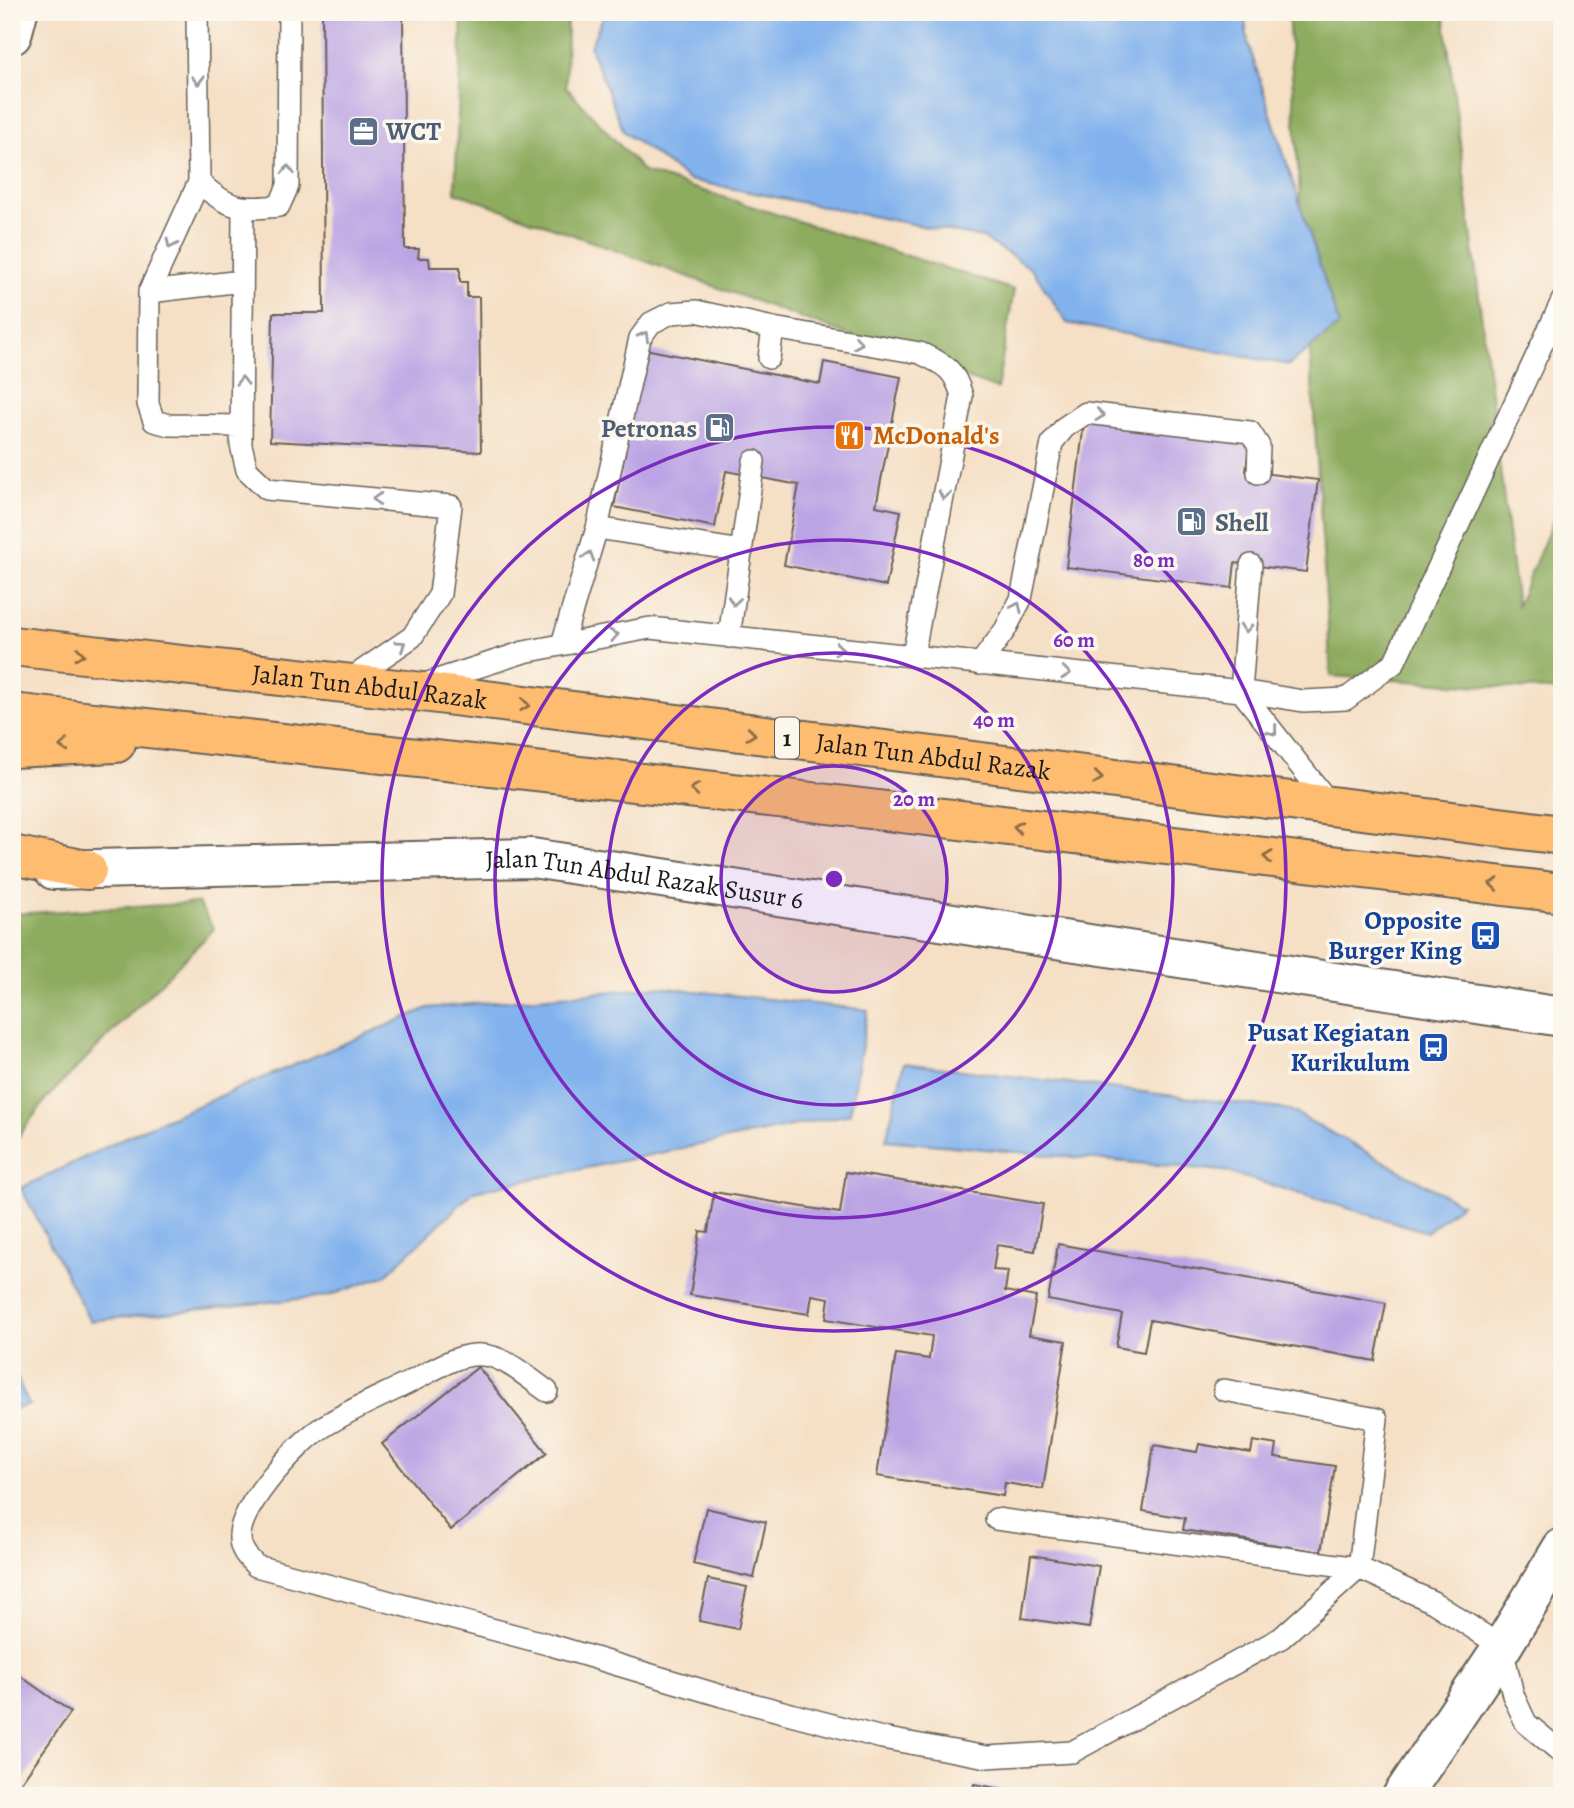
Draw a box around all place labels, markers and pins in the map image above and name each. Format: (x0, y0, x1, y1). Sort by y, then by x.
office icon: WCT (346, 114, 380, 148)
place label: WCT (385, 114, 441, 149)
place label: Petronas (601, 411, 697, 446)
fuel station icon: Petronas (703, 411, 737, 445)
restaurant icon: McDonald's (833, 418, 867, 452)
place label: McDonald's (873, 418, 1000, 453)
fuel station icon: Shell (1175, 505, 1209, 539)
place label: Shell (1215, 505, 1269, 540)
centre of rings (822, 867, 846, 891)
place label: Opposite Burger King (1328, 903, 1463, 968)
bus stop icon: Opposite Burger King (1468, 918, 1502, 952)
place label: Pusat Kegiatan Kurikulum (1247, 1015, 1410, 1080)
bus stop icon: Pusat Kegiatan Kurikulum (1416, 1030, 1450, 1064)

